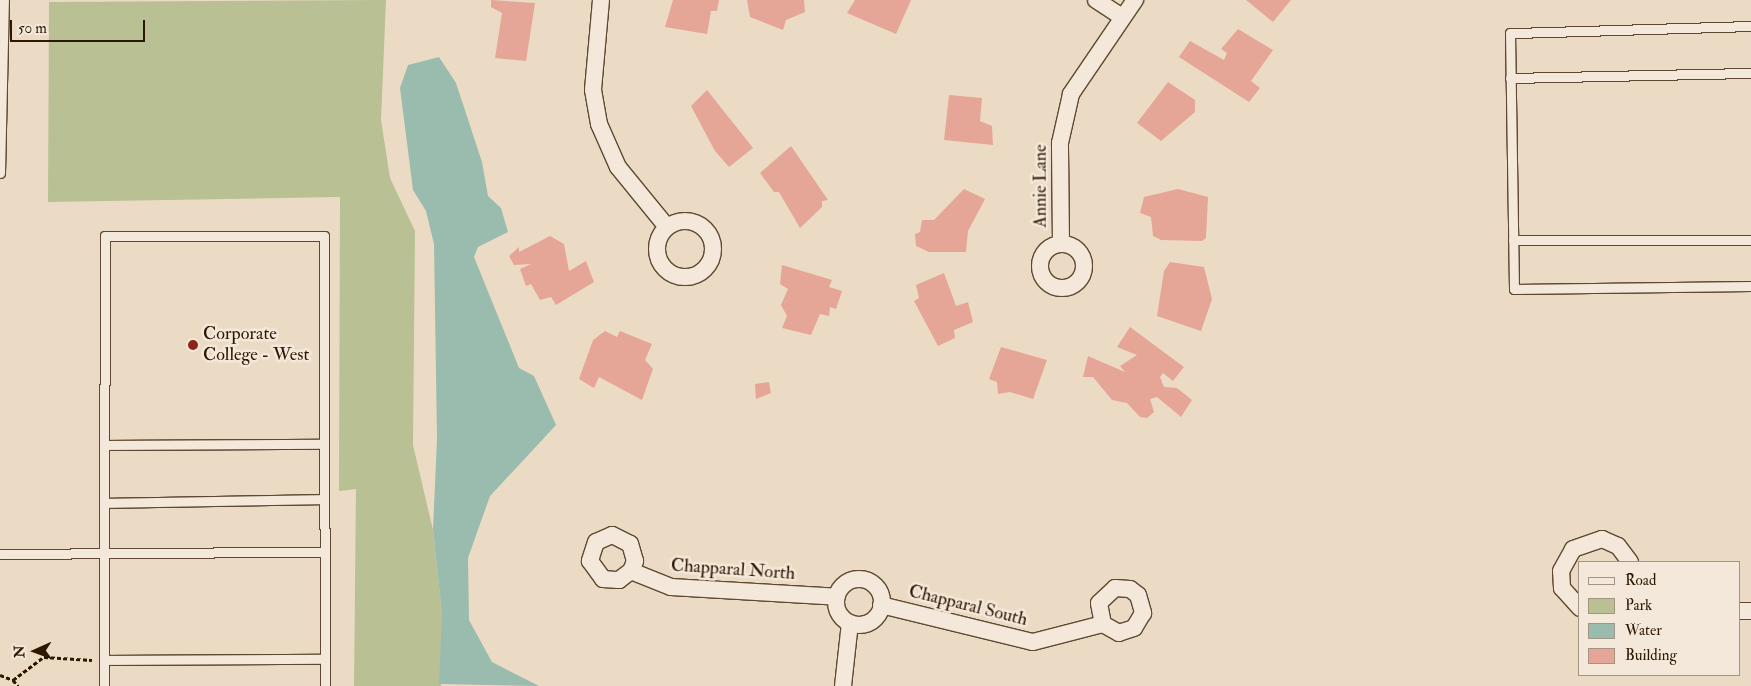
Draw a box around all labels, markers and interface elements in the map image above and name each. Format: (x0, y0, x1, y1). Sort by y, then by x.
scale bar (12, 10, 148, 42)
text: 50 m (18, 19, 47, 38)
street label: Annie Lane (1030, 144, 1052, 228)
place label: Corporate College - West (203, 324, 309, 366)
marker: Corporate College - West (187, 339, 199, 351)
street label: Chapparal North (670, 555, 796, 585)
legend (1578, 561, 1741, 676)
text: Road (1625, 571, 1656, 590)
street label: Chapparal South (907, 581, 1029, 631)
text: Park (1625, 596, 1652, 615)
text: Water (1625, 621, 1662, 640)
north arrow (10, 626, 60, 676)
text: N (11, 645, 28, 658)
text: Building (1625, 646, 1677, 665)

